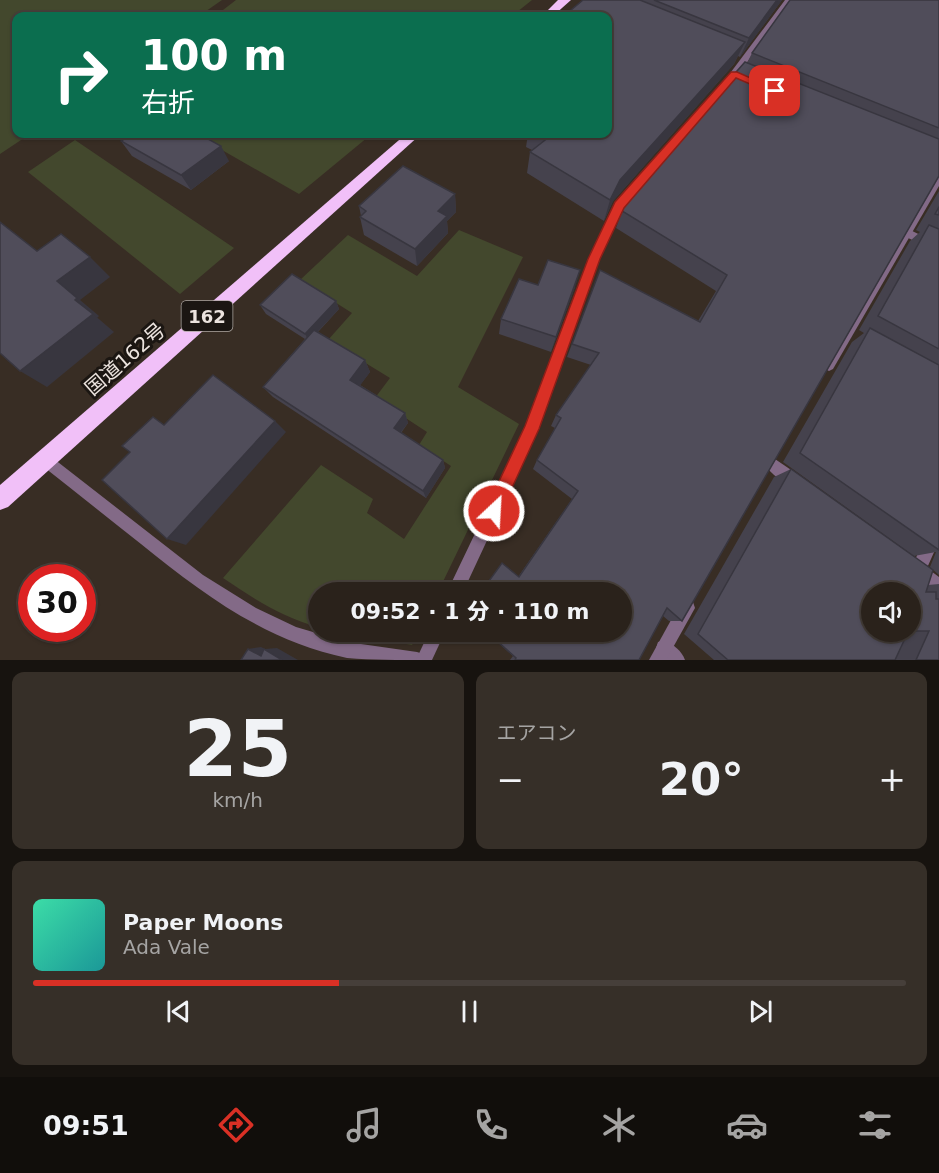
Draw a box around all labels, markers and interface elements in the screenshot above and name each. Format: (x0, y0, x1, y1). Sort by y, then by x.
text: 100 m (141, 31, 287, 80)
icon: right (42, 36, 120, 114)
pin (749, 65, 800, 116)
icon: arrive (758, 74, 791, 107)
text: 右折 (141, 87, 195, 118)
road number: 162 (182, 301, 232, 331)
street label: 国道162号 (80, 318, 170, 400)
position arrow (462, 479, 526, 543)
speed limit sign: 30 (18, 564, 96, 642)
map controls (861, 582, 921, 642)
button: sound (861, 582, 921, 642)
text: 09:52 · 1 分 · 110 m (351, 599, 589, 624)
text: 25 (183, 704, 292, 794)
text: エアコン (497, 721, 577, 745)
text: 20° (659, 753, 744, 806)
text: − (497, 760, 524, 799)
text: + (878, 760, 906, 799)
text: km/h (213, 788, 263, 812)
text: Paper Moons (123, 910, 283, 935)
text: Ada Vale (123, 935, 210, 959)
icon: previous (162, 995, 195, 1028)
icon: pause (453, 995, 486, 1028)
icon: next (744, 995, 777, 1028)
icon: directions (215, 1104, 257, 1146)
icon: music (343, 1104, 385, 1146)
icon: phone (470, 1104, 512, 1146)
icon: climate (598, 1104, 640, 1146)
icon: car (726, 1104, 768, 1146)
icon: filters (854, 1104, 896, 1146)
text: 09:51 (43, 1110, 129, 1141)

